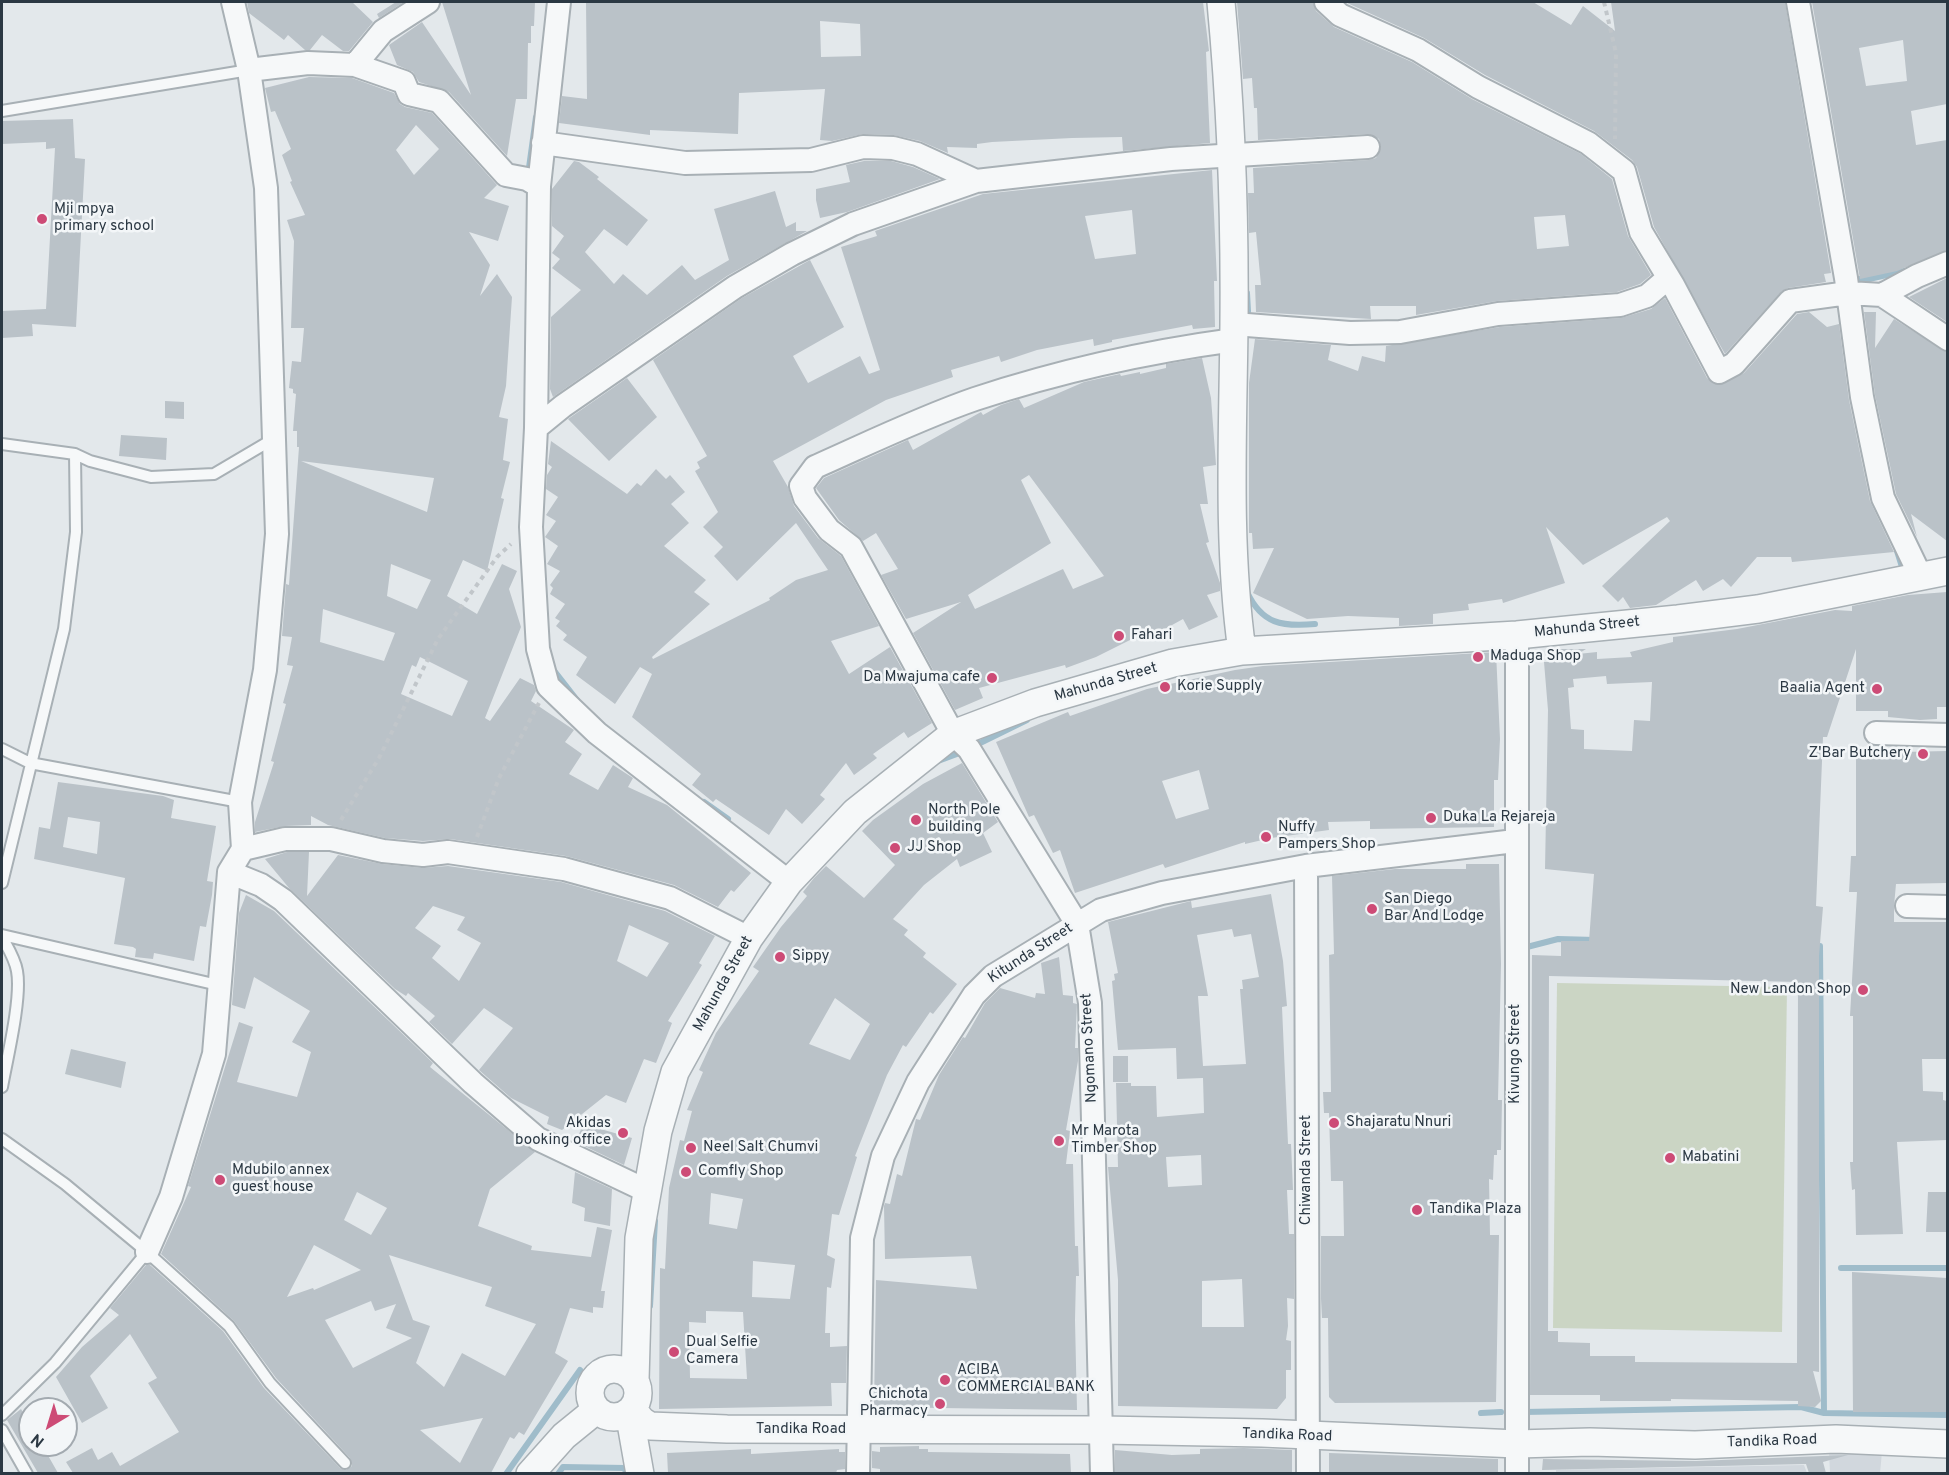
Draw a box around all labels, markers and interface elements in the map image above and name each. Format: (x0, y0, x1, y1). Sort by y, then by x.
place label: Mji mpya primary school (54, 201, 154, 236)
marker: Mji mpya primary school (35, 212, 49, 226)
street label: Mahunda Street (1533, 613, 1641, 643)
place label: Fahari (1131, 627, 1172, 645)
marker: Fahari (1112, 629, 1126, 643)
place label: Maduga Shop (1490, 648, 1581, 666)
marker: Maduga Shop (1471, 650, 1485, 664)
street label: Mahunda Street (1052, 660, 1160, 706)
place label: Da Mwajuma cafe (863, 669, 980, 687)
marker: Da Mwajuma cafe (985, 671, 999, 685)
place label: Korie Supply (1177, 678, 1262, 696)
marker: Korie Supply (1158, 680, 1172, 694)
place label: Baalia Agent (1780, 680, 1865, 698)
marker: Baalia Agent (1870, 682, 1884, 696)
place label: Z'Bar Butchery (1809, 745, 1911, 763)
marker: Z'Bar Butchery (1916, 747, 1930, 761)
place label: North Pole building (928, 802, 1000, 837)
place label: Duka La Rejareja (1443, 809, 1555, 827)
marker: Duka La Rejareja (1424, 811, 1438, 825)
marker: North Pole building (909, 813, 923, 827)
place label: Nuffy Pampers Shop (1278, 819, 1376, 854)
marker: Nuffy Pampers Shop (1259, 830, 1273, 844)
place label: JJ Shop (907, 839, 961, 857)
marker: JJ Shop (888, 841, 902, 855)
place label: San Diego Bar And Lodge (1384, 891, 1484, 926)
marker: San Diego Bar And Lodge (1365, 902, 1379, 916)
street label: Kitunda Street (985, 920, 1077, 988)
street label: Mahunda Street (690, 933, 758, 1035)
place label: Sippy (792, 948, 830, 966)
marker: Sippy (773, 950, 787, 964)
place label: New Landon Shop (1730, 981, 1851, 999)
marker: New Landon Shop (1856, 983, 1870, 997)
street label: Ngomano Street (1078, 993, 1102, 1103)
street label: Kivungo Street (1507, 1004, 1525, 1104)
place label: Shajaratu Nnuri (1346, 1114, 1451, 1132)
place label: Akidas booking office (515, 1115, 611, 1150)
street label: Chiwanda Street (1298, 1115, 1316, 1225)
marker: Shajaratu Nnuri (1327, 1116, 1341, 1130)
place label: Mr Marota Timber Shop (1071, 1123, 1157, 1158)
marker: Akidas booking office (616, 1126, 630, 1140)
marker: Mr Marota Timber Shop (1052, 1134, 1066, 1148)
place label: Neel Salt Chumvi (703, 1139, 818, 1157)
marker: Neel Salt Chumvi (684, 1141, 698, 1155)
place label: Mabatini (1682, 1149, 1739, 1167)
marker: Mabatini (1663, 1151, 1677, 1165)
place label: Mdubilo annex guest house (232, 1162, 330, 1197)
place label: Comfly Shop (698, 1163, 784, 1181)
marker: Comfly Shop (679, 1165, 693, 1179)
marker: Mdubilo annex guest house (213, 1173, 227, 1187)
place label: Tandika Plaza (1429, 1201, 1522, 1219)
marker: Tandika Plaza (1410, 1203, 1424, 1217)
place label: Dual Selfie Camera (686, 1334, 758, 1369)
marker: Dual Selfie Camera (667, 1345, 681, 1359)
place label: ACIBA COMMERCIAL BANK (957, 1362, 1095, 1397)
marker: ACIBA COMMERCIAL BANK (938, 1373, 952, 1387)
place label: Chichota Pharmacy (860, 1386, 928, 1421)
north arrow (18, 1397, 78, 1457)
marker: Chichota Pharmacy (933, 1397, 947, 1411)
street label: Tandika Road (756, 1421, 846, 1439)
street label: Tandika Road (1241, 1425, 1333, 1447)
text: N (27, 1428, 49, 1451)
street label: Tandika Road (1726, 1431, 1818, 1453)

